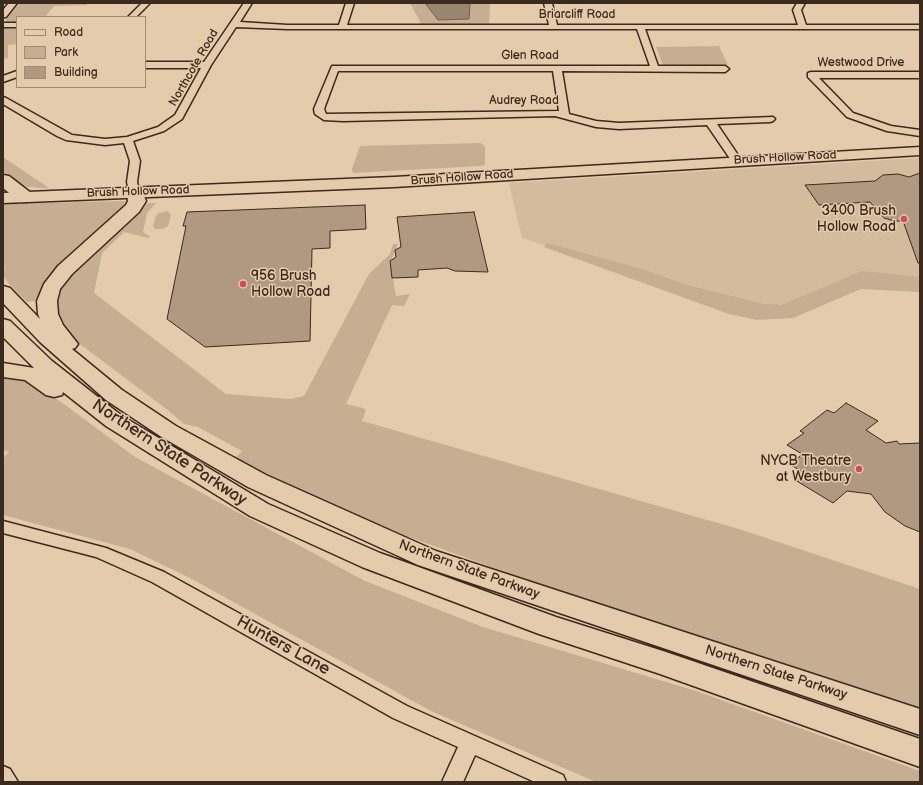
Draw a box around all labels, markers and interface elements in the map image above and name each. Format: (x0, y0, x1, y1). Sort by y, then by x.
street label: Briarcliff Road (539, 8, 615, 22)
legend (16, 16, 146, 88)
text: Road (54, 25, 83, 40)
street label: Northcote Road (166, 27, 222, 109)
text: Park (54, 45, 78, 60)
street label: Glen Road (501, 49, 559, 63)
street label: Westwood Drive (818, 56, 904, 70)
text: Building (54, 65, 98, 80)
street label: Audrey Road (489, 94, 559, 108)
street label: Brush Hollow Road (733, 148, 837, 168)
street label: Brush Hollow Road (410, 167, 514, 189)
street label: Brush Hollow Road (86, 183, 190, 201)
place label: 3400 Brush Hollow Road (817, 203, 896, 236)
marker: 3400 Brush Hollow Road (899, 214, 909, 224)
place label: 956 Brush Hollow Road (251, 268, 330, 300)
marker: 956 Brush Hollow Road (238, 279, 248, 289)
street label: Northern State Parkway (88, 395, 250, 511)
place label: NYCB Theatre at Westbury (760, 453, 851, 486)
marker: NYCB Theatre at Westbury (854, 464, 864, 474)
street label: Northern State Parkway (396, 537, 542, 603)
street label: Hunters Lane (233, 612, 333, 680)
street label: Northern State Parkway (703, 642, 849, 704)

